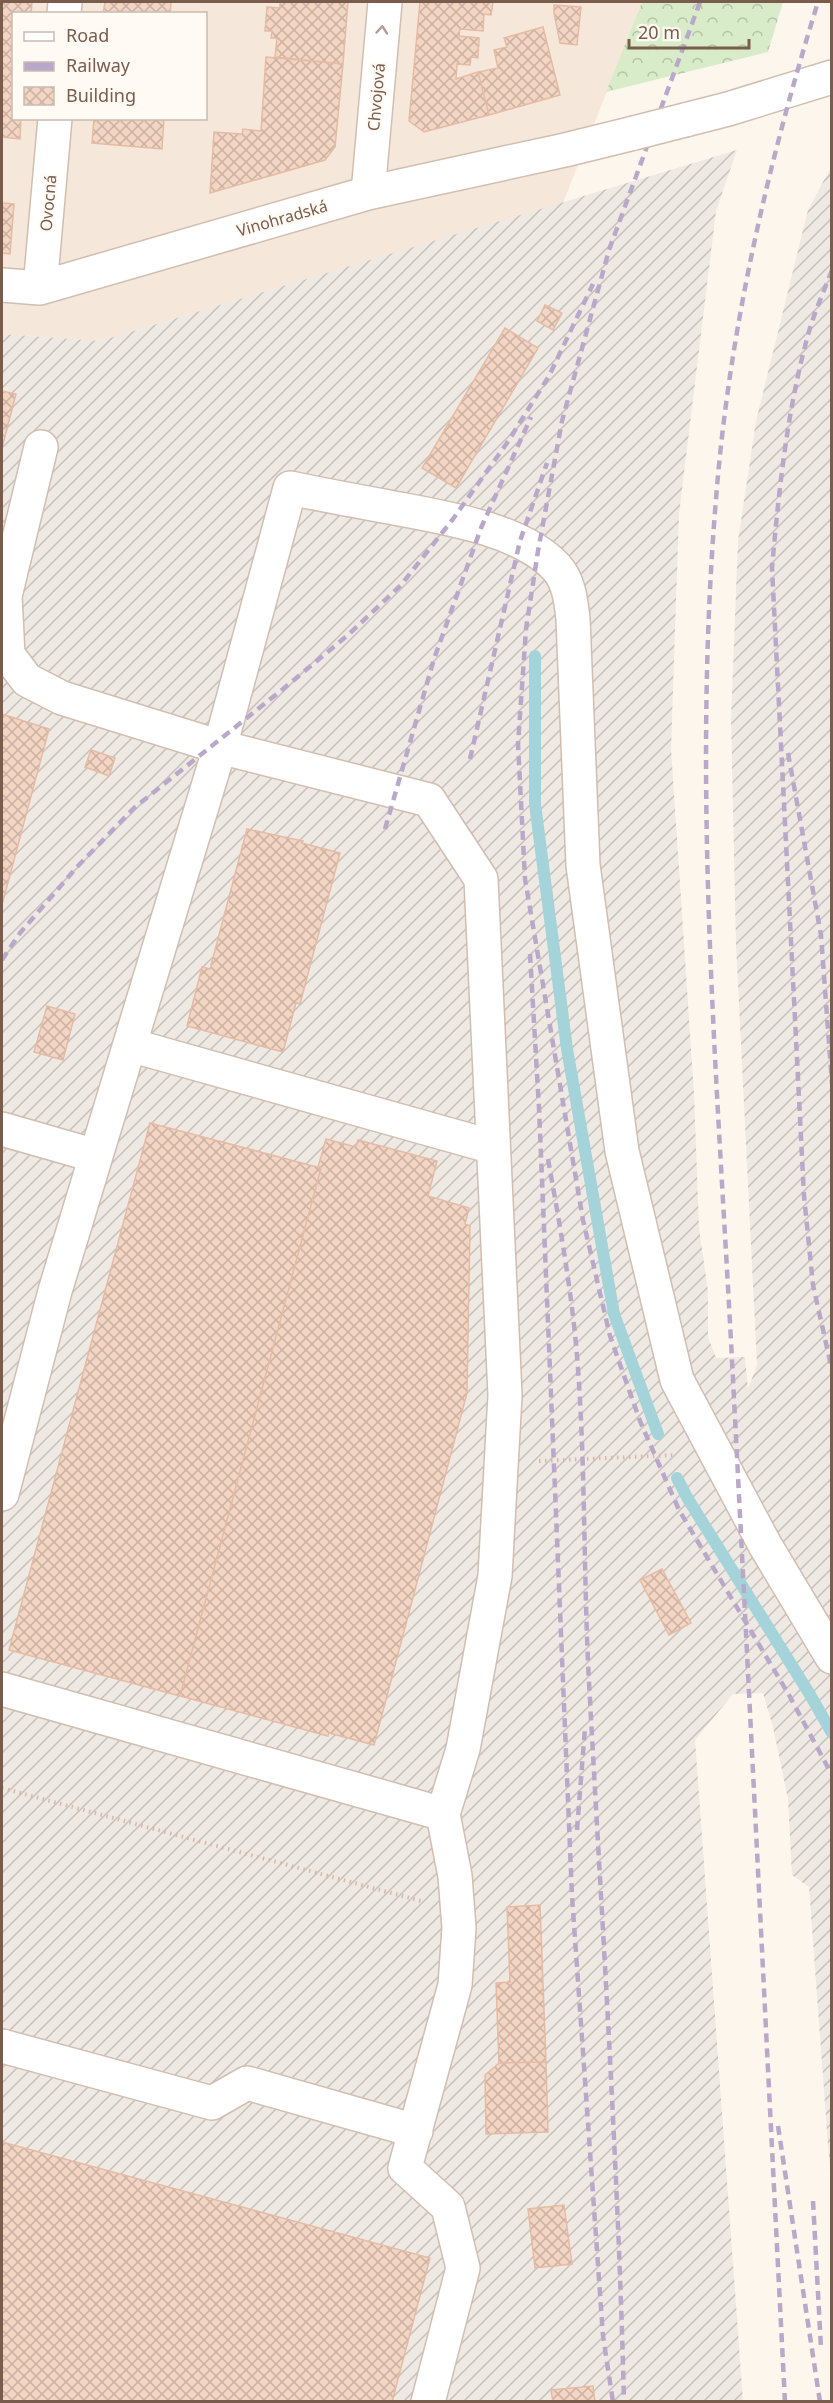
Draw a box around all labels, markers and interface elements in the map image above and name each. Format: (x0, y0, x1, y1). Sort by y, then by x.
legend (12, 12, 207, 120)
scale bar (629, 12, 749, 50)
text: 20 m (638, 20, 680, 44)
text: Road (66, 23, 109, 47)
one-way arrow (375, 25, 388, 34)
text: Railway (66, 53, 131, 77)
street label: Chvojová (362, 62, 390, 132)
text: Building (66, 83, 136, 107)
street label: Ovocná (35, 174, 61, 232)
street label: Vinohradská (234, 195, 330, 241)

